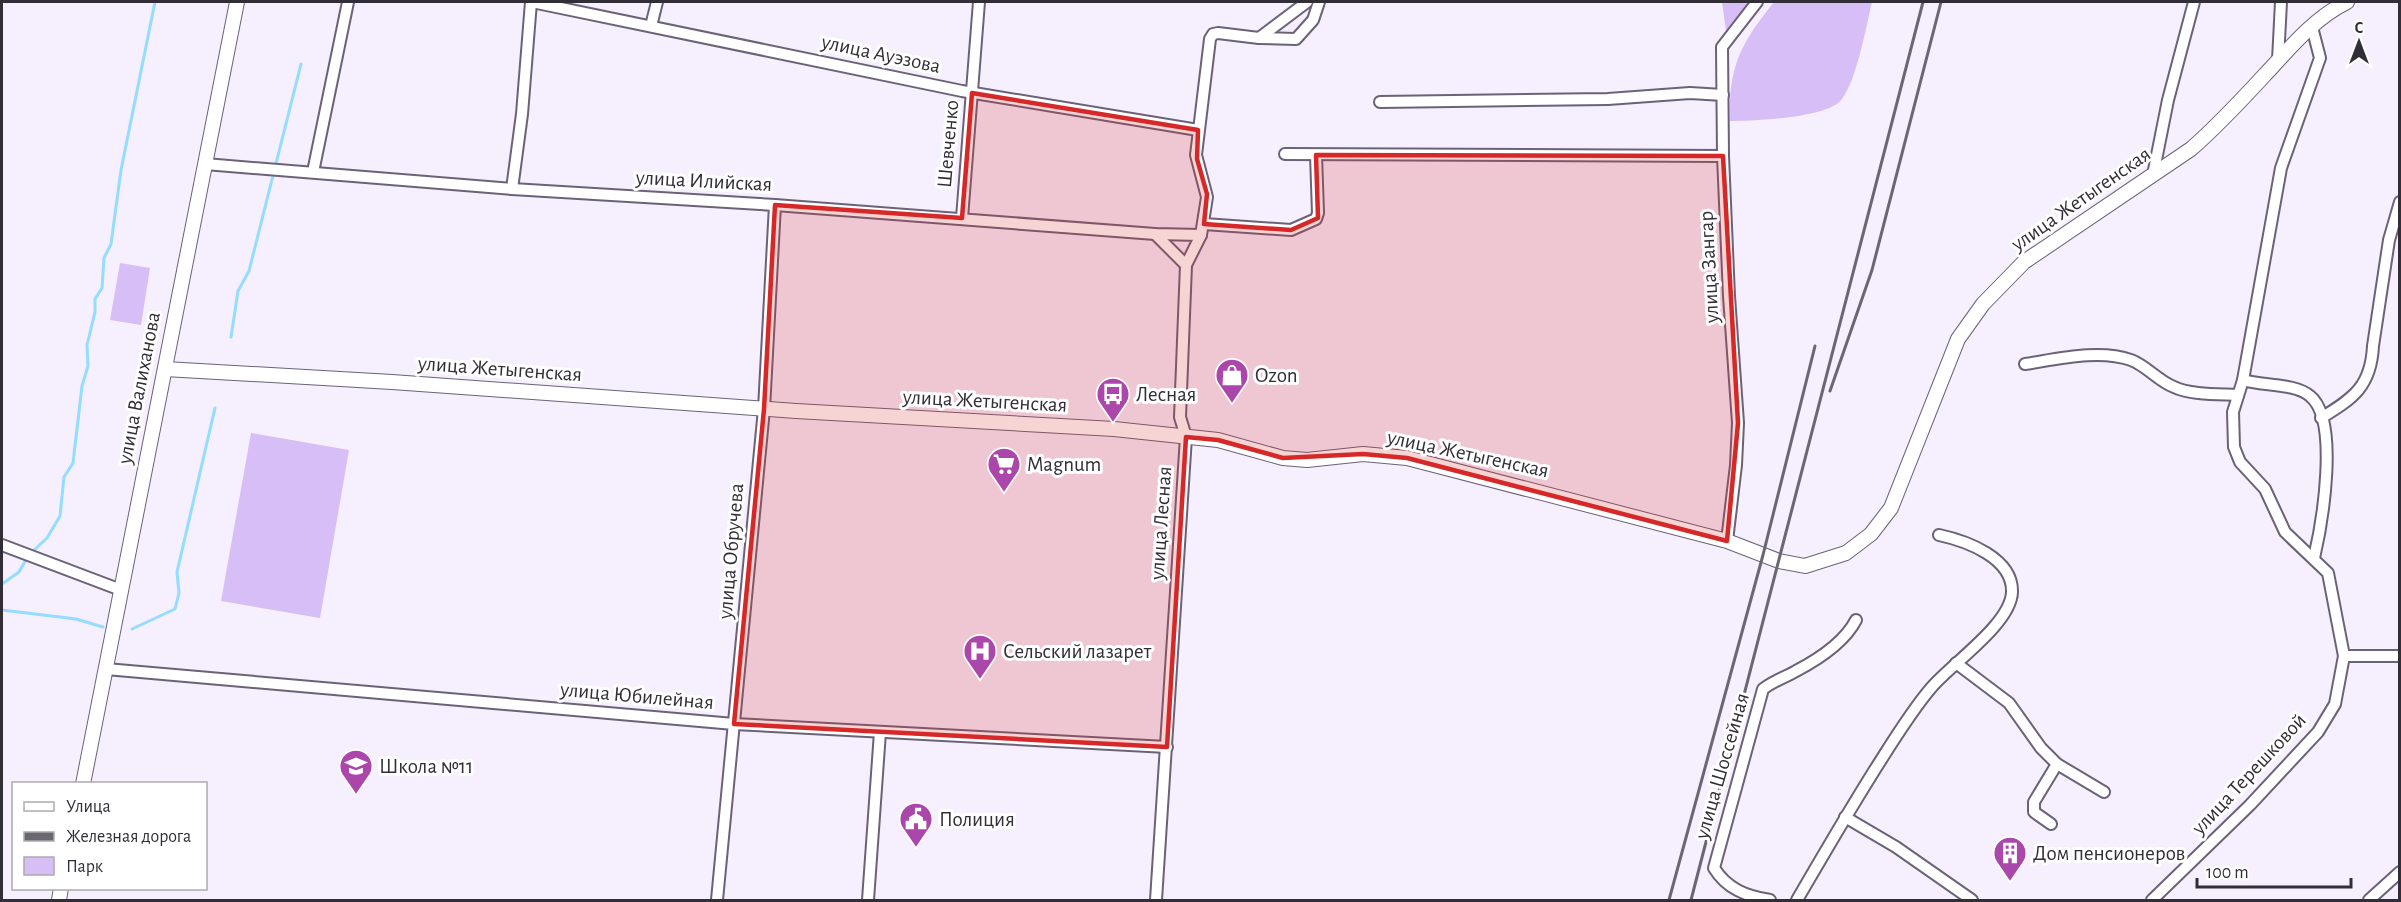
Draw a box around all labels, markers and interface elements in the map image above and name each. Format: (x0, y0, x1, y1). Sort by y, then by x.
north arrow (2329, 12, 2389, 72)
text: С (2355, 20, 2364, 36)
street label: улица Ауэзова (819, 31, 943, 77)
street label: Шевченко (934, 99, 962, 189)
street label: улица Жетыгенская (2007, 143, 2154, 255)
street label: улица Илийская (634, 167, 773, 195)
street label: улица Зангар (1696, 210, 1722, 325)
street label: улица Валиханова (114, 310, 164, 467)
street label: улица Жетыгенская (416, 353, 583, 385)
shop icon: Ozon (1214, 357, 1250, 404)
place label: Ozon (1255, 365, 1298, 386)
bus stop icon: Лесная (1095, 376, 1131, 423)
place label: Лесная (1136, 384, 1196, 405)
street label: улица Жетыгенская (901, 386, 1068, 416)
street label: улица Жетыгенская (1384, 426, 1551, 481)
supermarket icon: Magnum (986, 446, 1022, 493)
place label: Magnum (1027, 454, 1101, 475)
street label: улица Лесная (1146, 465, 1175, 582)
street label: улица Обручева (715, 482, 747, 621)
hospital icon: Сельский лазарет (962, 633, 998, 680)
place label: Сельский лазарет (1003, 641, 1152, 662)
street label: улица Юбилейная (558, 679, 715, 713)
street label: улица Шоссейная (1691, 691, 1753, 842)
street label: улица Терешковой (2187, 710, 2310, 839)
school or university icon: Школа №11 (338, 748, 374, 795)
place label: Школа №11 (379, 756, 473, 777)
legend (12, 782, 207, 890)
text: Улица (66, 798, 111, 816)
public building icon: Полиция (898, 801, 934, 848)
place label: Полиция (939, 809, 1015, 830)
text: Железная дорога (66, 828, 191, 846)
building icon: Дом пенсионеров (1992, 835, 2028, 882)
place label: Дом пенсионеров (2033, 843, 2185, 864)
scale bar (2197, 851, 2352, 889)
text: Парк (66, 858, 104, 876)
text: 100 m (2206, 864, 2249, 882)

